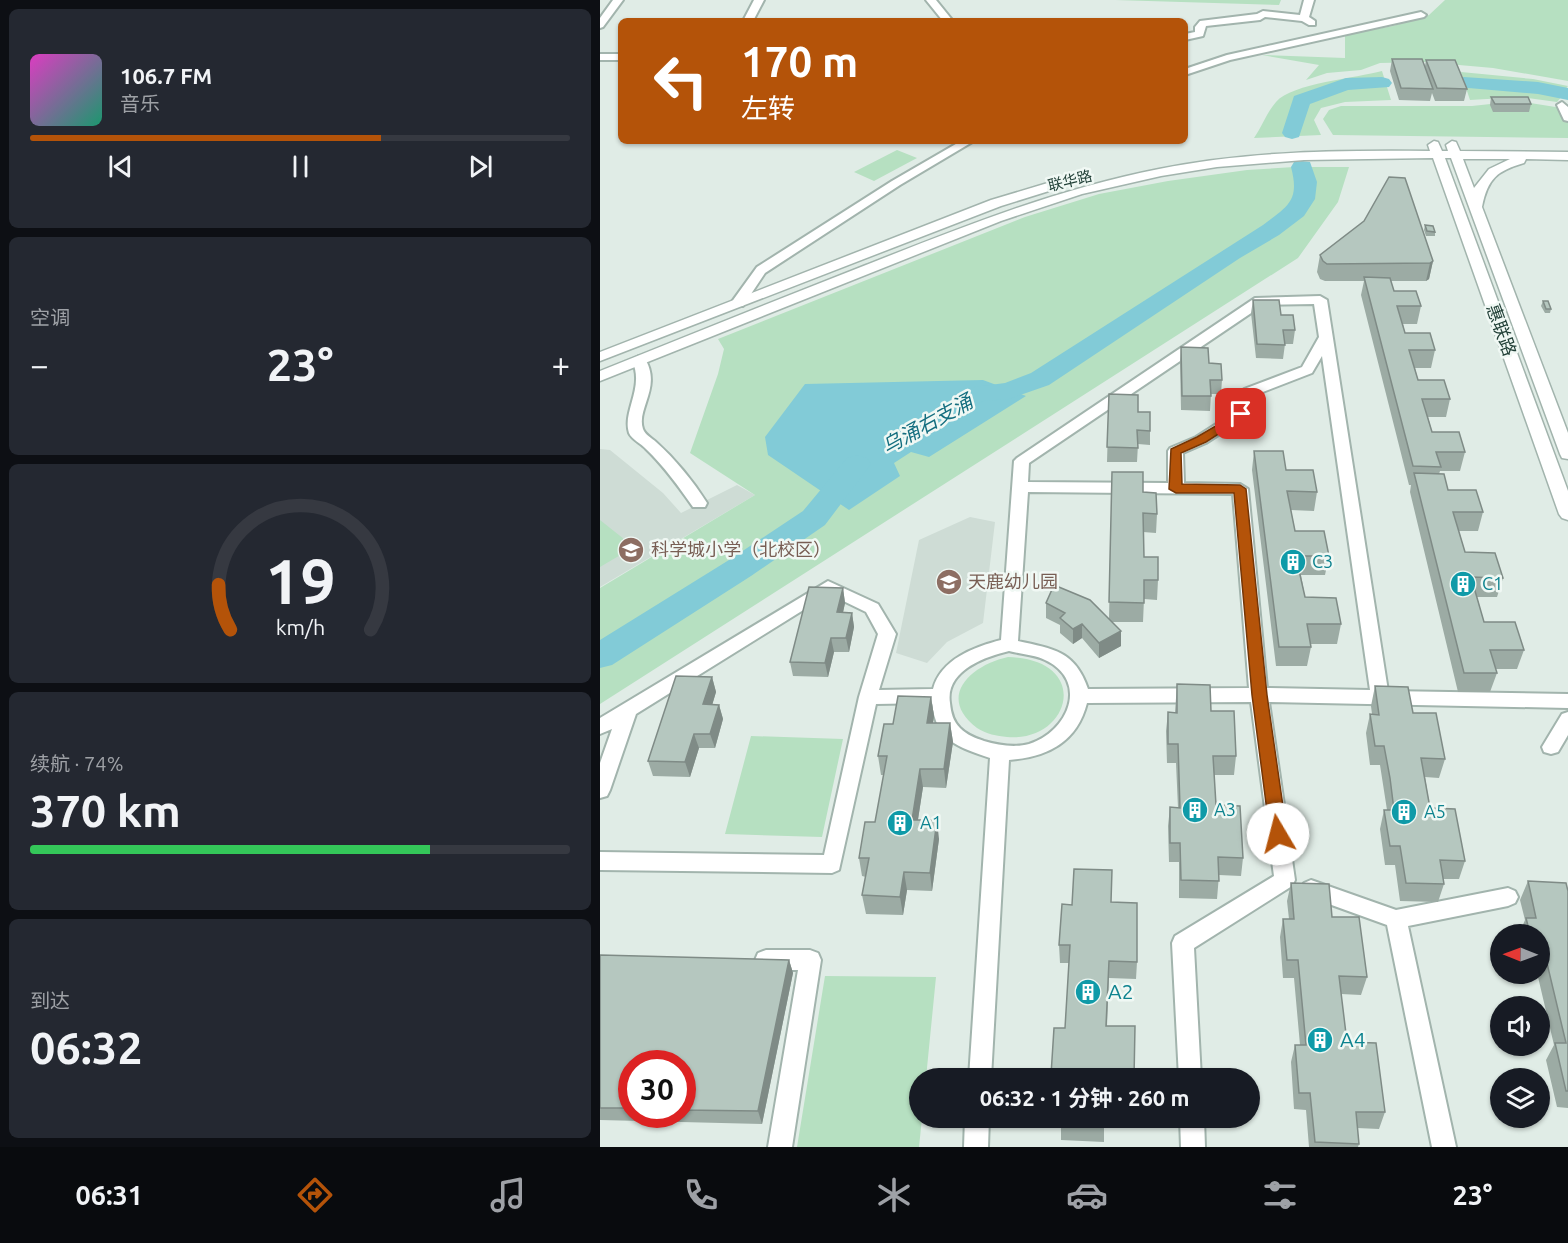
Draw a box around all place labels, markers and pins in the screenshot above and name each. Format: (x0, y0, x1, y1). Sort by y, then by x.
pin (1215, 388, 1266, 439)
school or university icon: 科学城小学（北校区） (616, 535, 646, 565)
place label: 科学城小学（北校区） (651, 539, 831, 559)
building icon: C3 (1278, 547, 1308, 577)
place label: C3 (1312, 551, 1333, 571)
school or university icon: 天鹿幼儿园 (934, 567, 964, 597)
building icon: C1 (1448, 569, 1478, 599)
place label: 天鹿幼儿园 (968, 571, 1058, 591)
place label: C1 (1482, 573, 1503, 593)
building icon: A3 (1180, 795, 1210, 825)
building icon: A5 (1389, 797, 1419, 827)
place label: A3 (1214, 799, 1236, 819)
place label: A5 (1424, 801, 1446, 821)
building icon: A1 (885, 808, 915, 838)
place label: A1 (920, 812, 942, 832)
building icon: A2 (1073, 977, 1103, 1007)
place label: A2 (1108, 979, 1134, 1003)
building icon: A4 (1305, 1025, 1335, 1055)
place label: A4 (1340, 1027, 1366, 1051)

